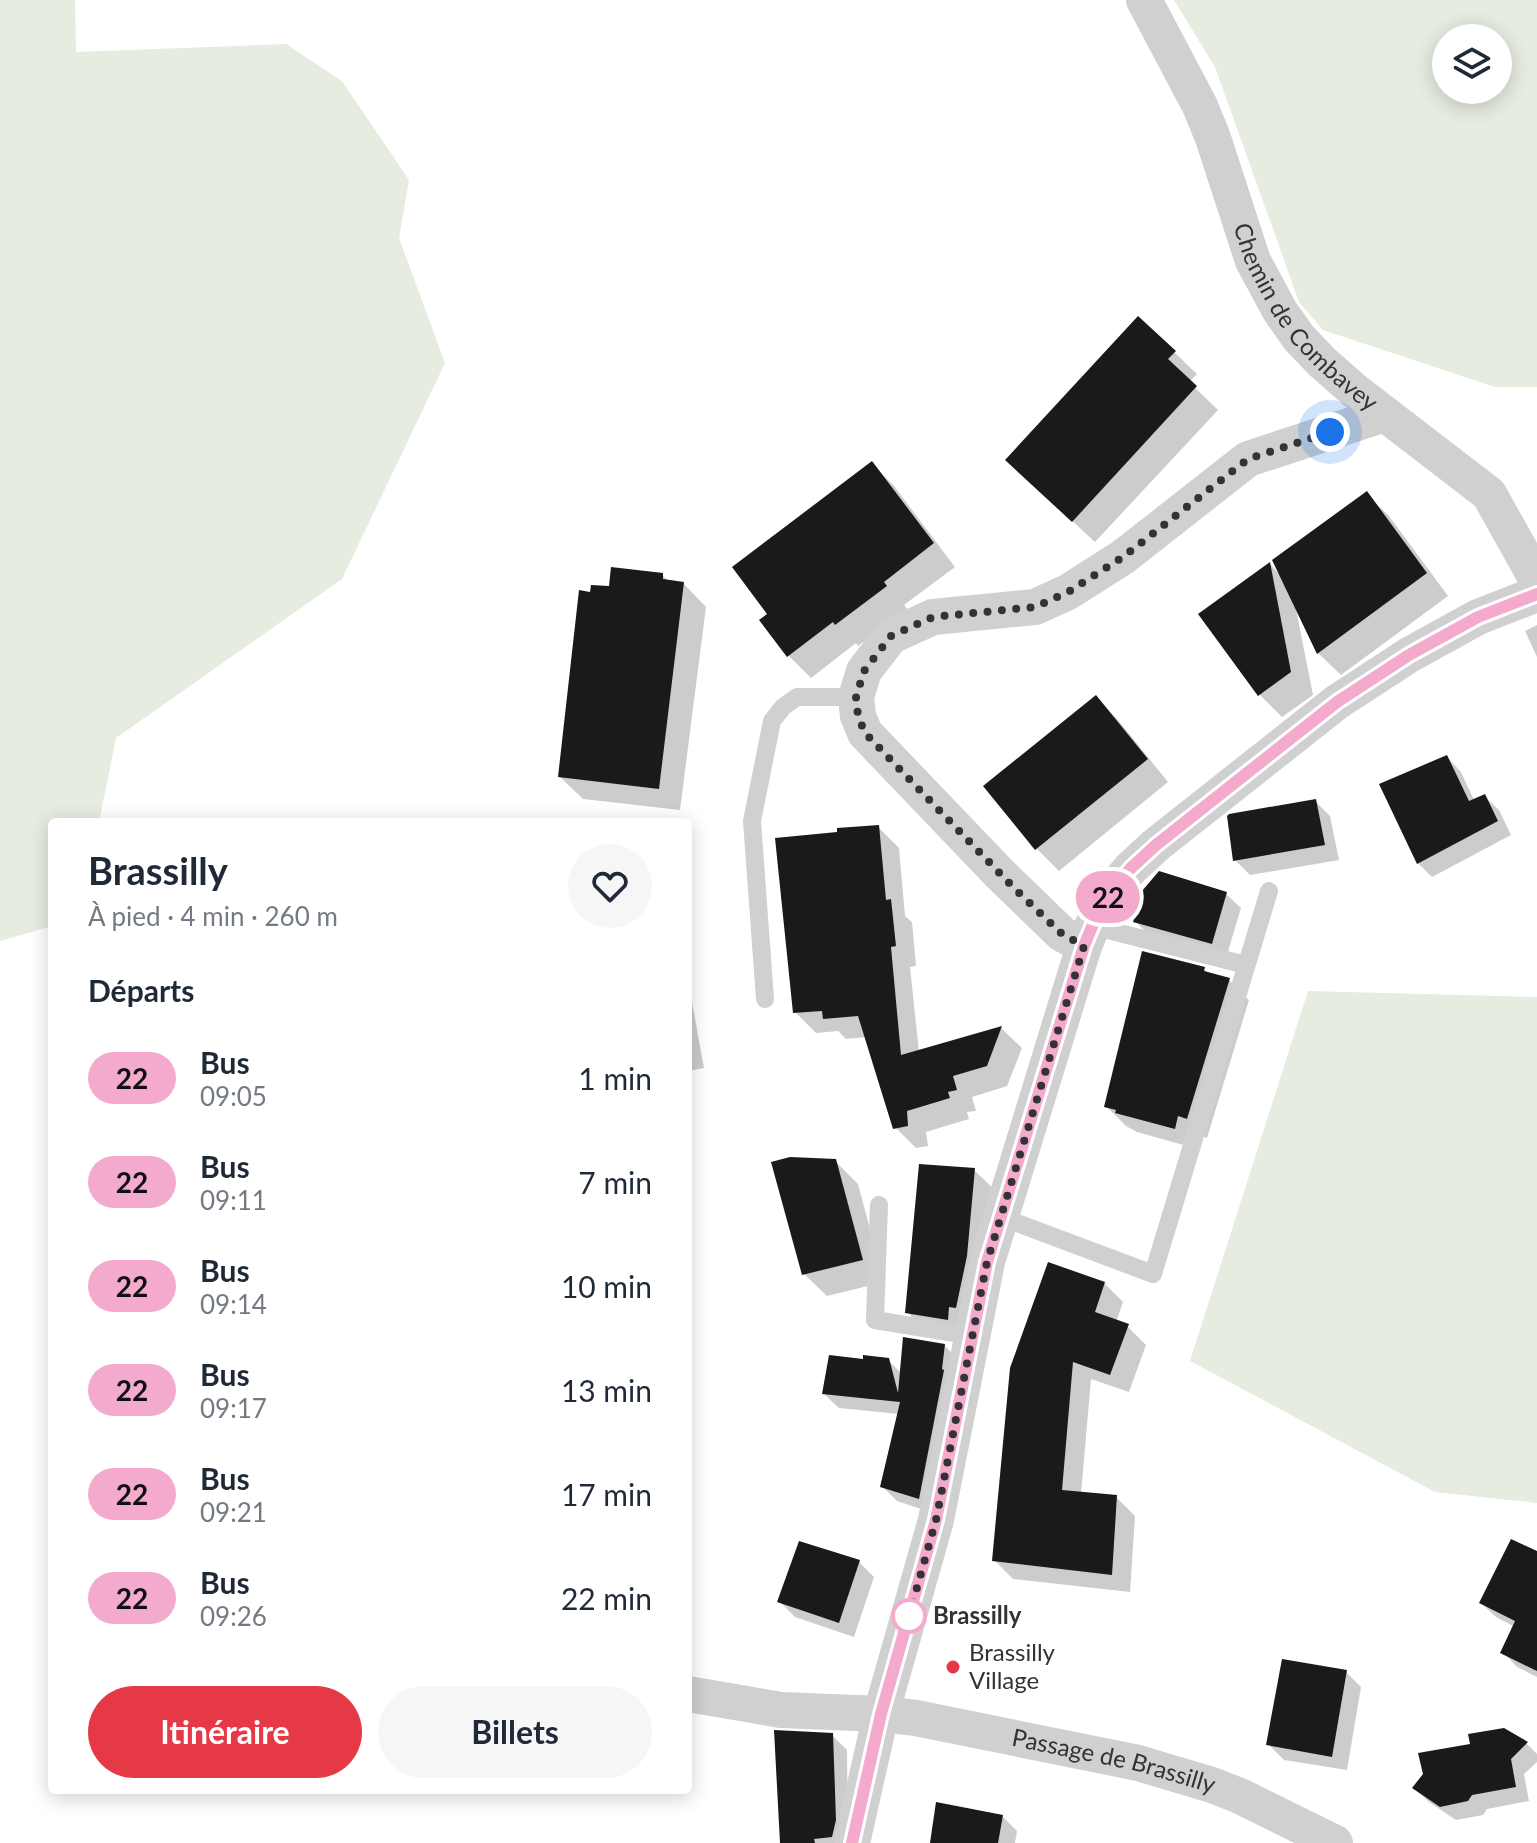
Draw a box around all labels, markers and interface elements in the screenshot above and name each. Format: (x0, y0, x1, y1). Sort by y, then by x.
map controls (1432, 24, 1512, 104)
button: layers (1432, 24, 1512, 104)
street label: Chemin de Combavey (1229, 219, 1385, 417)
your location (1310, 412, 1350, 452)
button: heart (568, 844, 652, 928)
text: Brassilly (88, 847, 228, 893)
line badge: 22 (1072, 871, 1144, 923)
text: 22 (1092, 880, 1124, 914)
text: À pied · 4 min · 260 m (88, 900, 338, 932)
text: Départs (88, 972, 194, 1008)
text: Bus (200, 1044, 250, 1080)
text: 1 min (578, 1060, 652, 1096)
text: 22 (116, 1061, 148, 1095)
text: 09:05 (200, 1080, 267, 1112)
text: Bus (200, 1148, 250, 1184)
text: 7 min (578, 1164, 652, 1200)
text: 22 (116, 1165, 148, 1199)
text: 09:11 (200, 1184, 267, 1216)
text: Bus (200, 1252, 250, 1288)
text: 10 min (561, 1268, 652, 1304)
text: 22 (116, 1269, 148, 1303)
text: 09:14 (200, 1288, 267, 1320)
text: Bus (200, 1356, 250, 1392)
text: 13 min (561, 1372, 652, 1408)
text: 22 (116, 1373, 148, 1407)
text: 09:17 (200, 1392, 267, 1424)
text: Bus (200, 1460, 250, 1496)
text: 17 min (561, 1476, 652, 1512)
text: 22 (116, 1477, 148, 1511)
text: 09:21 (200, 1496, 267, 1528)
text: Bus (200, 1564, 250, 1600)
text: 22 min (561, 1580, 652, 1616)
text: 22 (116, 1581, 148, 1615)
marker: Brassilly (892, 1599, 926, 1633)
text: 09:26 (200, 1600, 267, 1632)
place label: Brassilly (933, 1600, 1022, 1629)
place label: Brassilly Village (969, 1637, 1056, 1694)
marker: Brassilly Village (944, 1658, 962, 1676)
button: Itinéraire (88, 1686, 362, 1778)
button: Billets (378, 1686, 652, 1778)
street label: Passage de Brassilly (1010, 1722, 1220, 1798)

